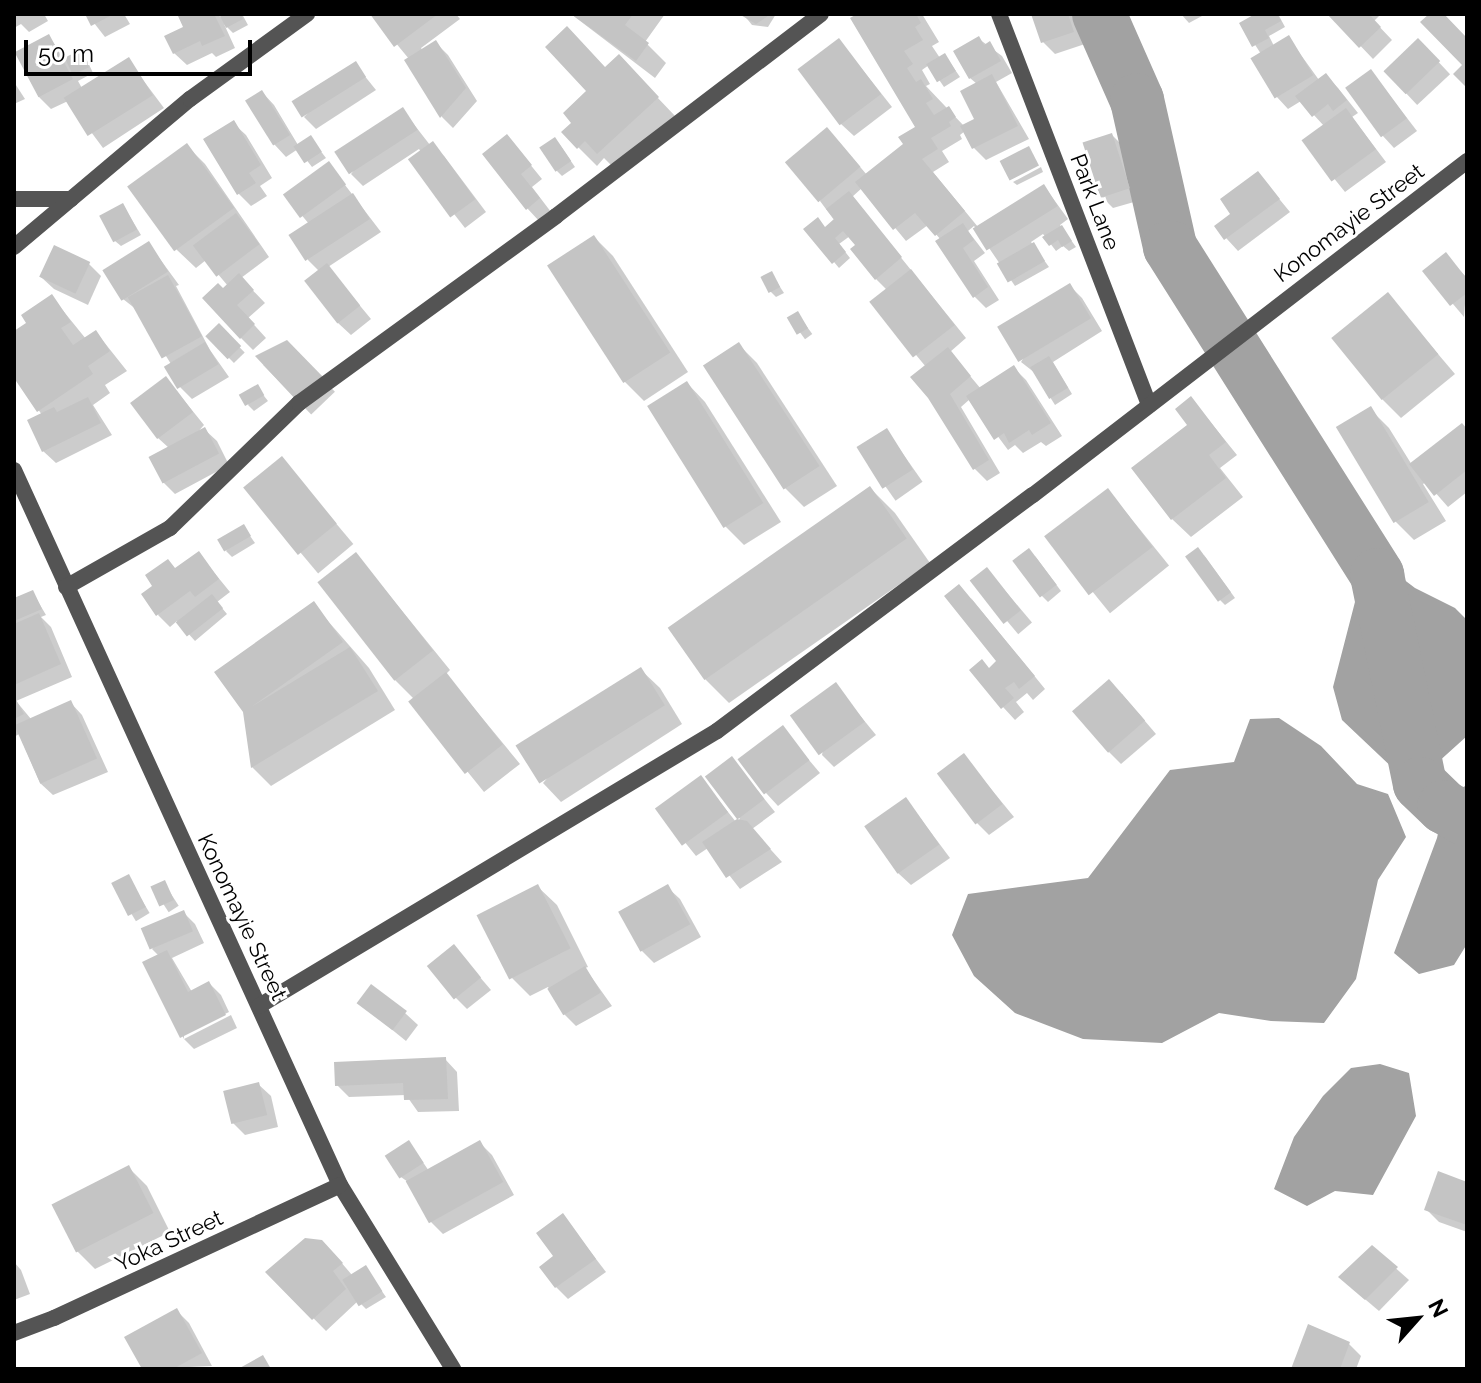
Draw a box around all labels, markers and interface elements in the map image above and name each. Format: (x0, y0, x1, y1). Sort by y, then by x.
scale bar (28, 24, 256, 74)
text: 50 m (38, 39, 94, 68)
street label: Park Lane (1065, 150, 1125, 254)
street label: Konomayie Street (1269, 158, 1429, 288)
street label: Konomayie Street (192, 830, 292, 1004)
street label: Yoka Street (111, 1205, 227, 1277)
north arrow (1377, 1279, 1457, 1359)
text: N (1423, 1295, 1454, 1321)

